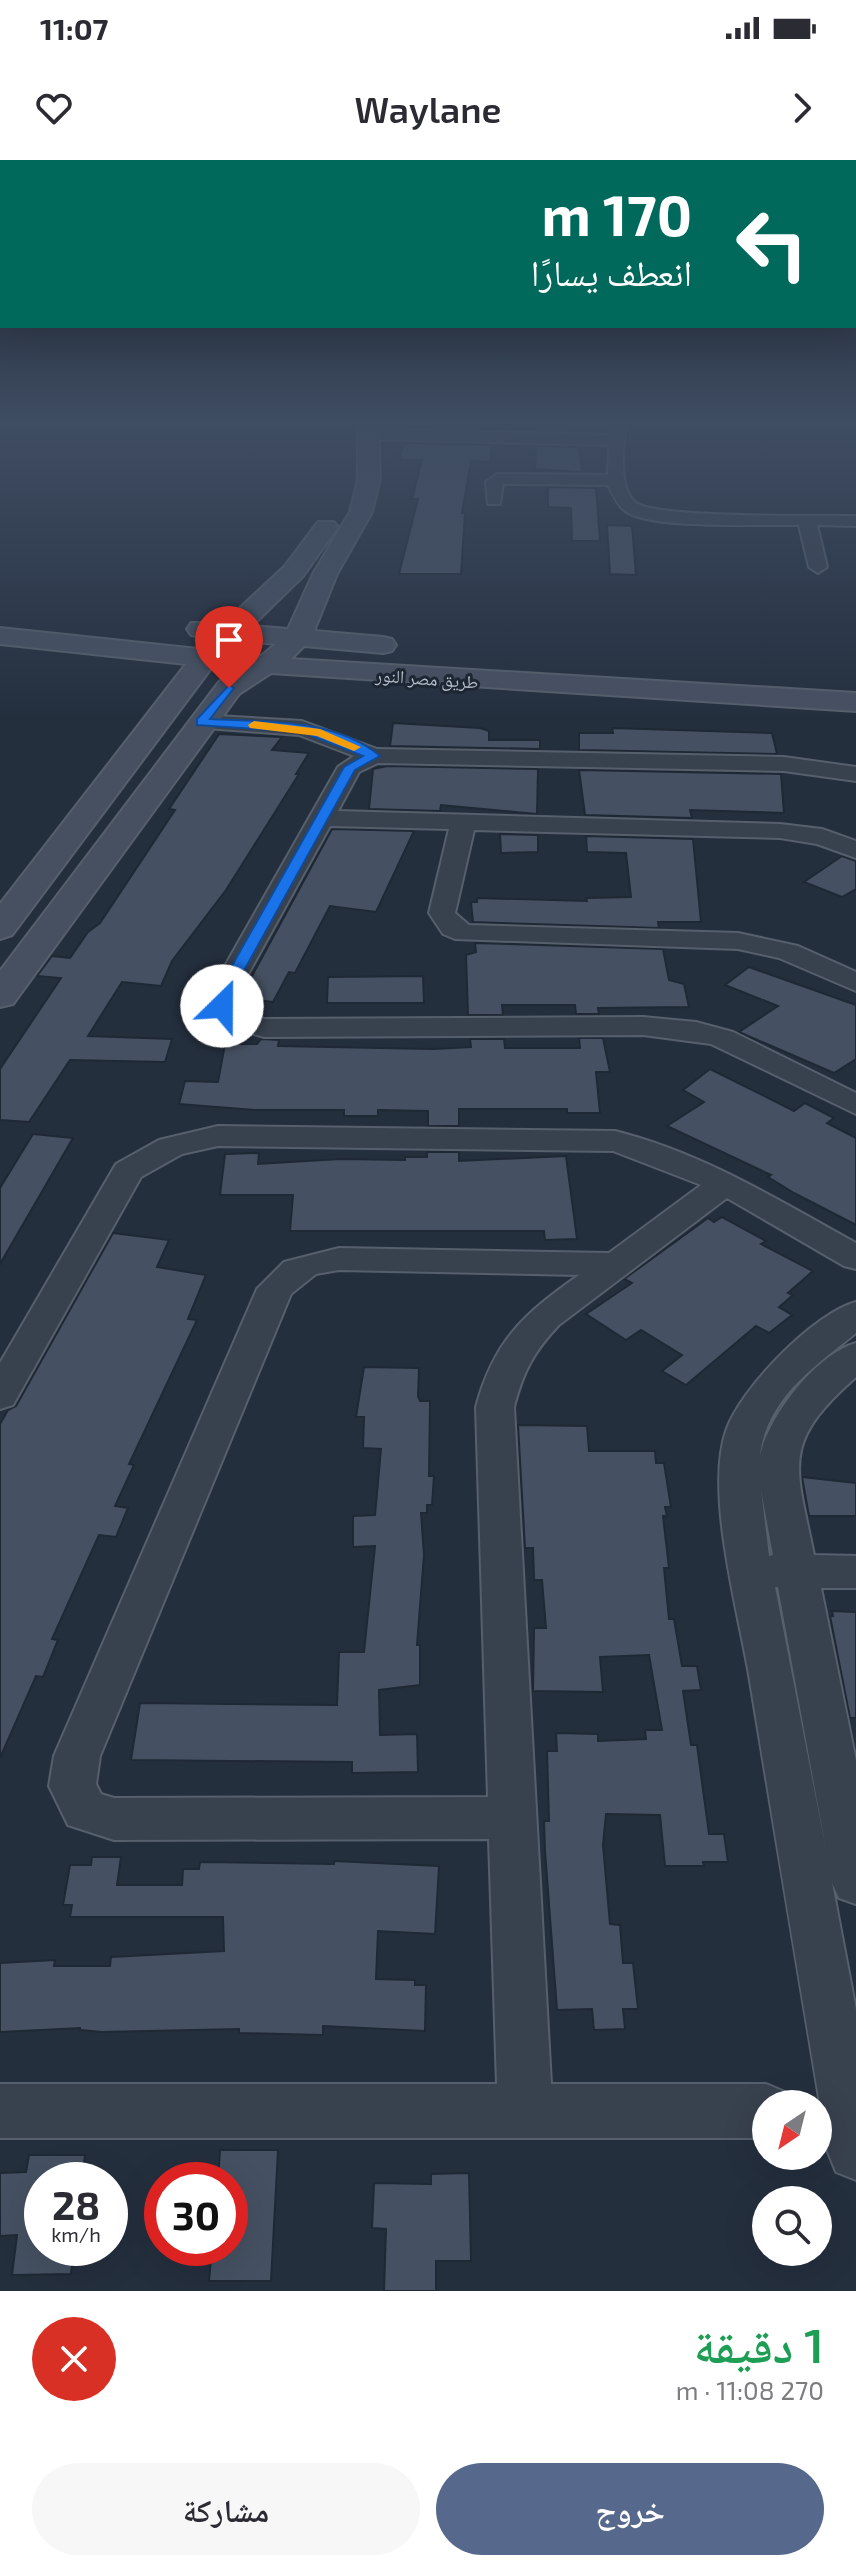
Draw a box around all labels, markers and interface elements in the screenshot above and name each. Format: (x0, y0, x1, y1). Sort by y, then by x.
text: 11:07 (40, 10, 108, 46)
icon: heart (32, 86, 76, 130)
icon: forward (780, 86, 824, 130)
text: Waylane (355, 87, 501, 130)
text: 170 m (541, 180, 692, 247)
icon: left (720, 192, 824, 296)
text: انعطف يسارًا (531, 250, 692, 293)
pin (195, 606, 263, 688)
icon: arrive (207, 618, 251, 662)
street label: طريق مصر النور (374, 663, 479, 694)
position arrow (180, 964, 264, 1048)
north arrow (752, 2090, 832, 2170)
map controls (752, 2090, 832, 2266)
speed limit sign: 30 (144, 2162, 248, 2266)
text: 28 (52, 2180, 100, 2228)
button: search (752, 2186, 832, 2266)
text: km/h (51, 2222, 101, 2246)
text: 1 دقيقة (694, 2315, 824, 2373)
button: close (32, 2317, 116, 2401)
text: 270 m · 11:08 (676, 2374, 824, 2405)
button: مشاركة (32, 2463, 420, 2555)
button: خروج (436, 2463, 824, 2555)

